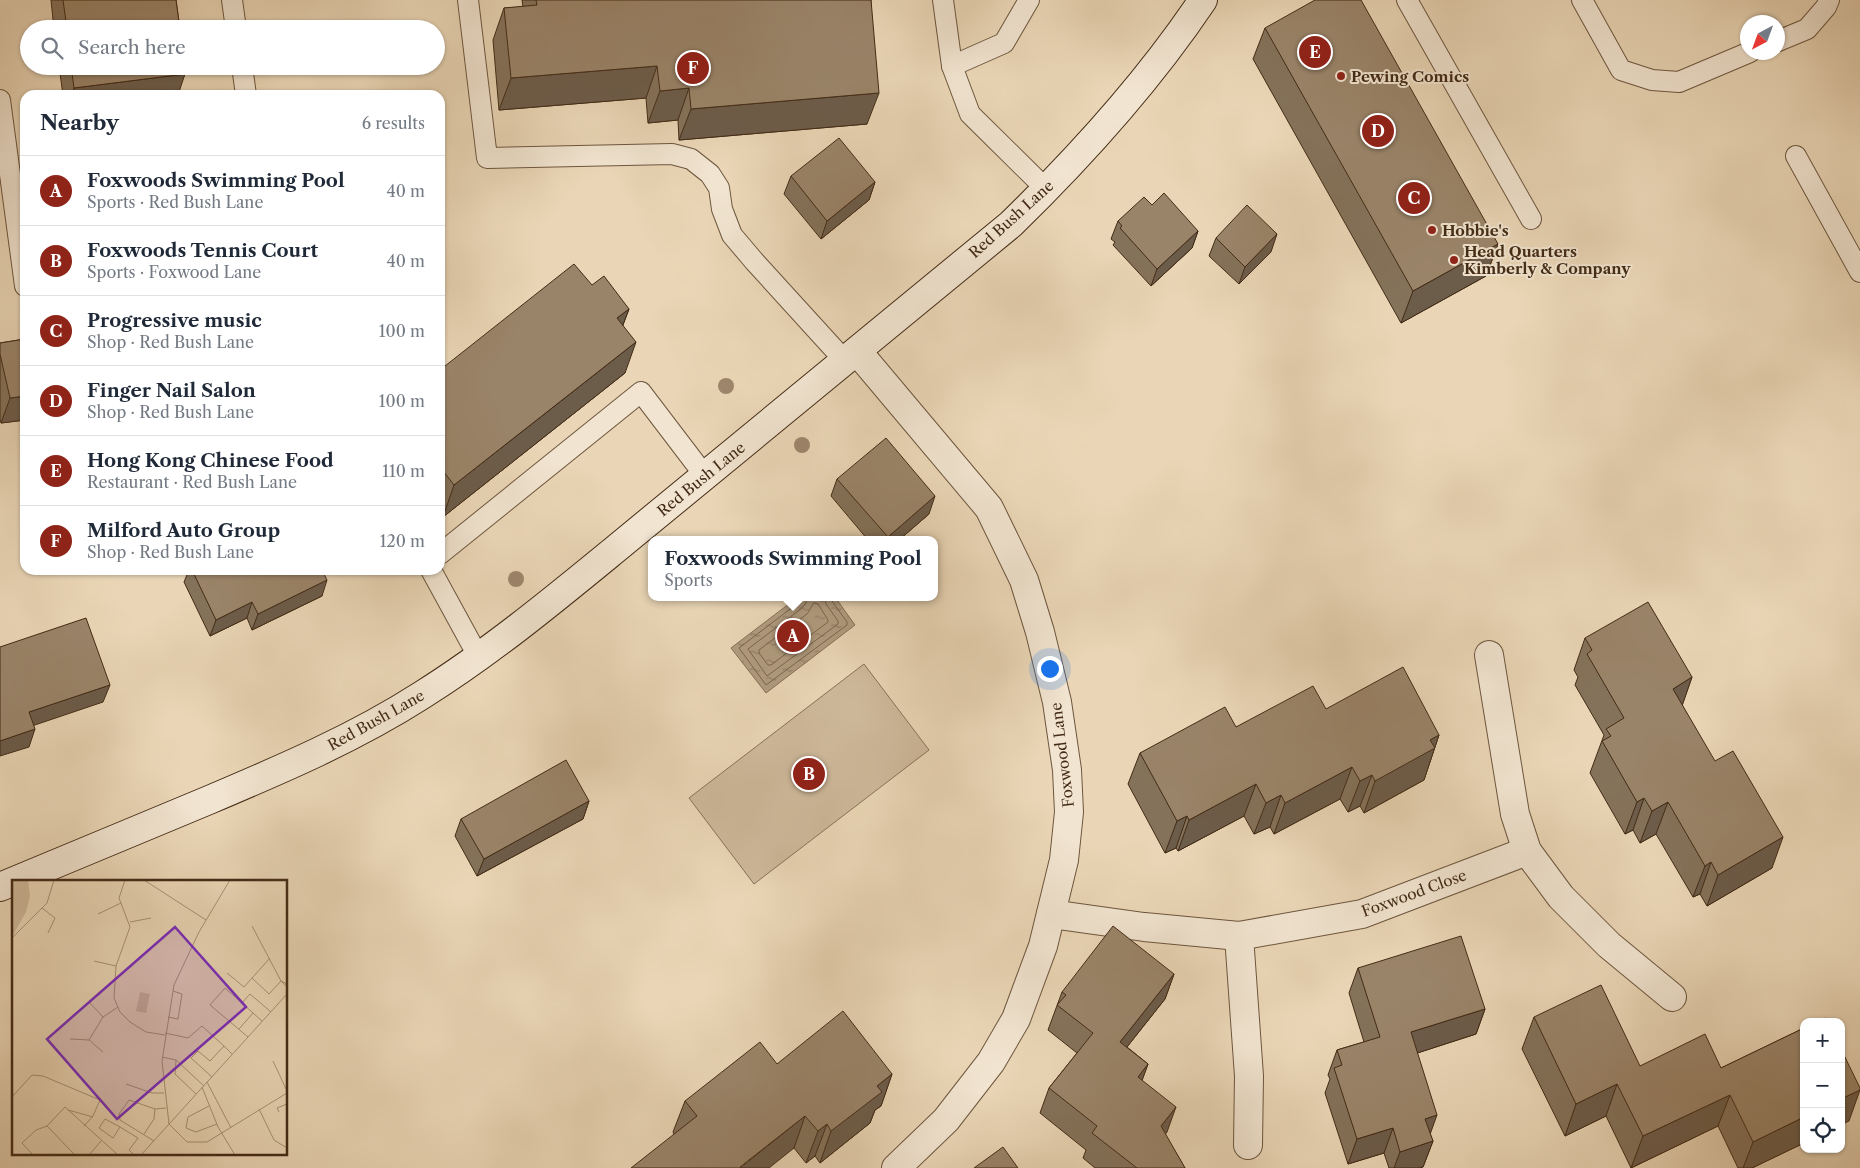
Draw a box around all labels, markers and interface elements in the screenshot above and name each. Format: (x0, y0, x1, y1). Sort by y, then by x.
north arrow (1740, 15, 1785, 60)
search box (20, 20, 445, 75)
pin: E (1299, 33, 1331, 71)
icon: search (38, 34, 66, 62)
text: Search here (78, 36, 186, 59)
pin: F (677, 49, 709, 87)
place label: Pewing Comics (1351, 67, 1469, 86)
marker: Pewing Comics (1335, 70, 1347, 82)
text: Nearby (40, 110, 119, 135)
pin: D (1362, 112, 1394, 150)
text: 6 results (362, 113, 425, 133)
text: Foxwoods Swimming Pool (87, 169, 345, 192)
street label: Red Bush Lane (965, 176, 1057, 262)
pin: C (1398, 179, 1430, 217)
text: A (50, 181, 62, 201)
text: 40 m (386, 181, 425, 201)
text: Sports · Red Bush Lane (87, 192, 263, 212)
place label: Hobbie's (1442, 221, 1509, 240)
marker: Hobbie's (1426, 224, 1438, 236)
text: Foxwoods Tennis Court (87, 239, 318, 262)
place label: Head Quarters Kimberly & Company (1464, 242, 1631, 278)
text: B (50, 251, 62, 271)
text: 40 m (386, 251, 425, 271)
marker: Head Quarters Kimberly & Company (1448, 254, 1460, 266)
text: Sports · Foxwood Lane (87, 262, 261, 282)
text: Progressive music (87, 309, 262, 332)
text: C (50, 321, 62, 341)
text: 100 m (379, 321, 425, 341)
text: Shop · Red Bush Lane (87, 332, 254, 352)
text: Finger Nail Salon (87, 379, 256, 402)
text: D (49, 391, 63, 411)
text: 100 m (379, 391, 425, 411)
text: Shop · Red Bush Lane (87, 402, 254, 422)
street label: Red Bush Lane (653, 438, 749, 520)
text: Hong Kong Chinese Food (87, 449, 334, 472)
text: E (50, 461, 62, 481)
text: 110 m (382, 461, 425, 481)
text: Restaurant · Red Bush Lane (87, 472, 297, 492)
text: Milford Auto Group (87, 519, 280, 542)
text: F (51, 531, 61, 551)
text: 120 m (380, 531, 425, 551)
popup (648, 536, 938, 601)
text: Shop · Red Bush Lane (87, 542, 254, 562)
text: Foxwoods Swimming Pool (664, 547, 922, 570)
text: Sports (664, 570, 713, 590)
pin: A (777, 617, 809, 655)
your location (1037, 656, 1063, 682)
street label: Red Bush Lane (324, 686, 428, 754)
street label: Foxwood Lane (1046, 701, 1078, 809)
pin: B (793, 755, 825, 793)
street label: Foxwood Close (1359, 865, 1469, 921)
inset map (12, 880, 288, 1156)
map controls (1800, 1018, 1845, 1153)
button: + (1800, 1018, 1845, 1063)
button: − (1800, 1063, 1845, 1108)
button: locate (1800, 1108, 1845, 1153)

